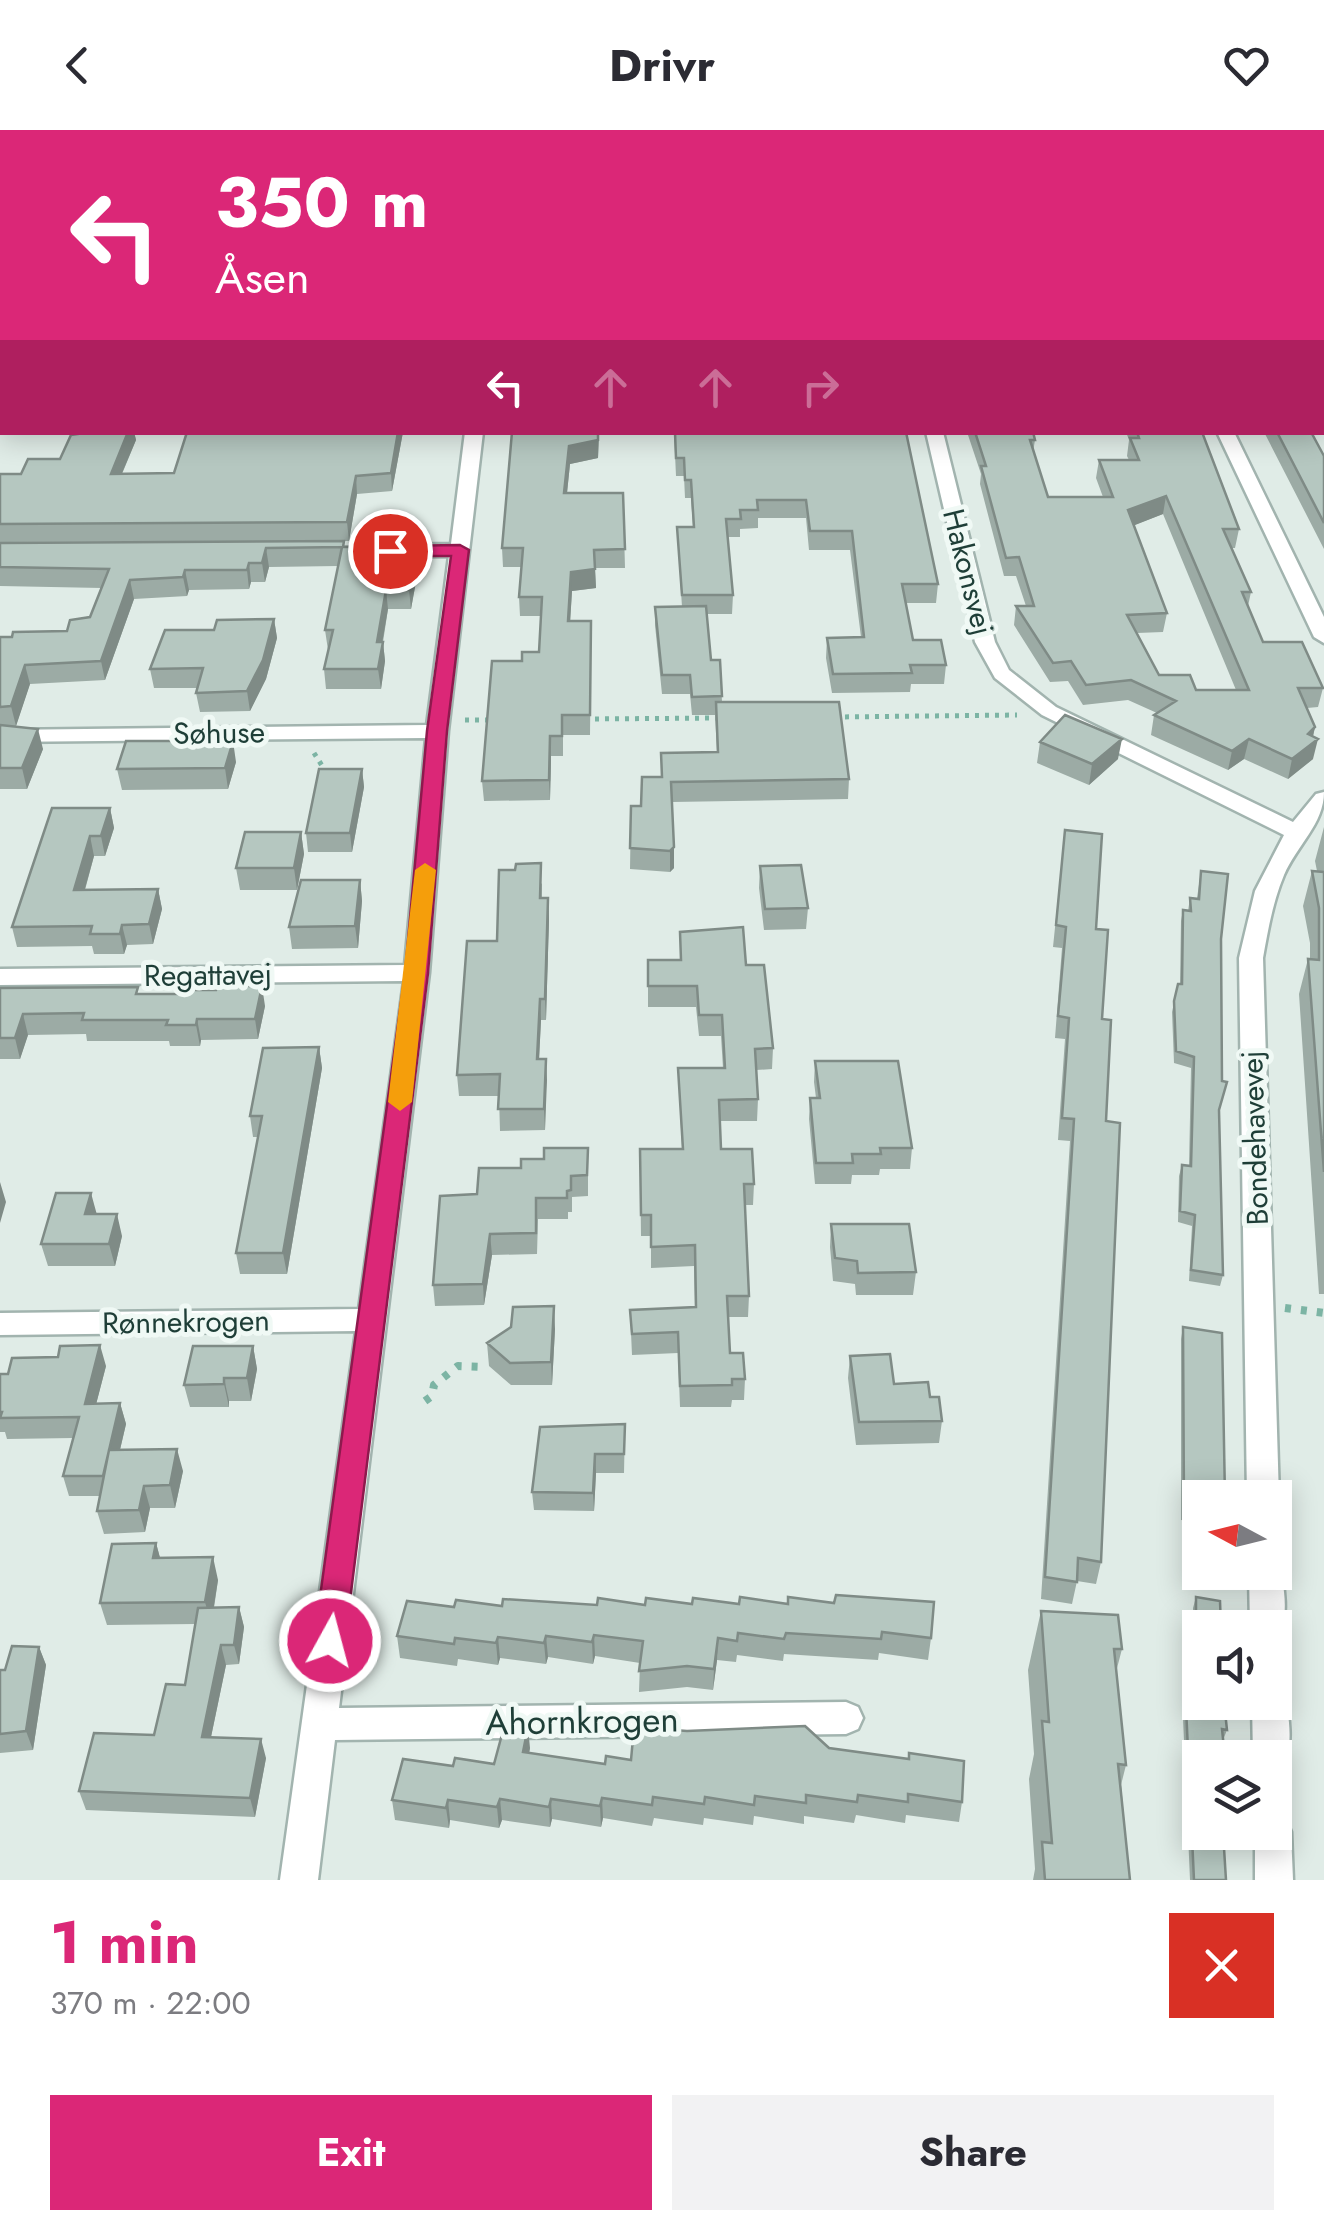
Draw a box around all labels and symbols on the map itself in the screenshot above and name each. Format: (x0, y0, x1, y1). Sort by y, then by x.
street label: Hakonsvej (932, 504, 1005, 639)
pin (348, 509, 433, 594)
street label: Søhuse (173, 710, 265, 755)
street label: Regattavej (144, 952, 272, 997)
street label: Bondehavevej (1230, 1050, 1279, 1226)
street label: Rønnekrogen (102, 1299, 270, 1344)
north arrow (1182, 1480, 1292, 1590)
position arrow (278, 1589, 382, 1693)
street label: Ahornkrogen (485, 1694, 679, 1748)

